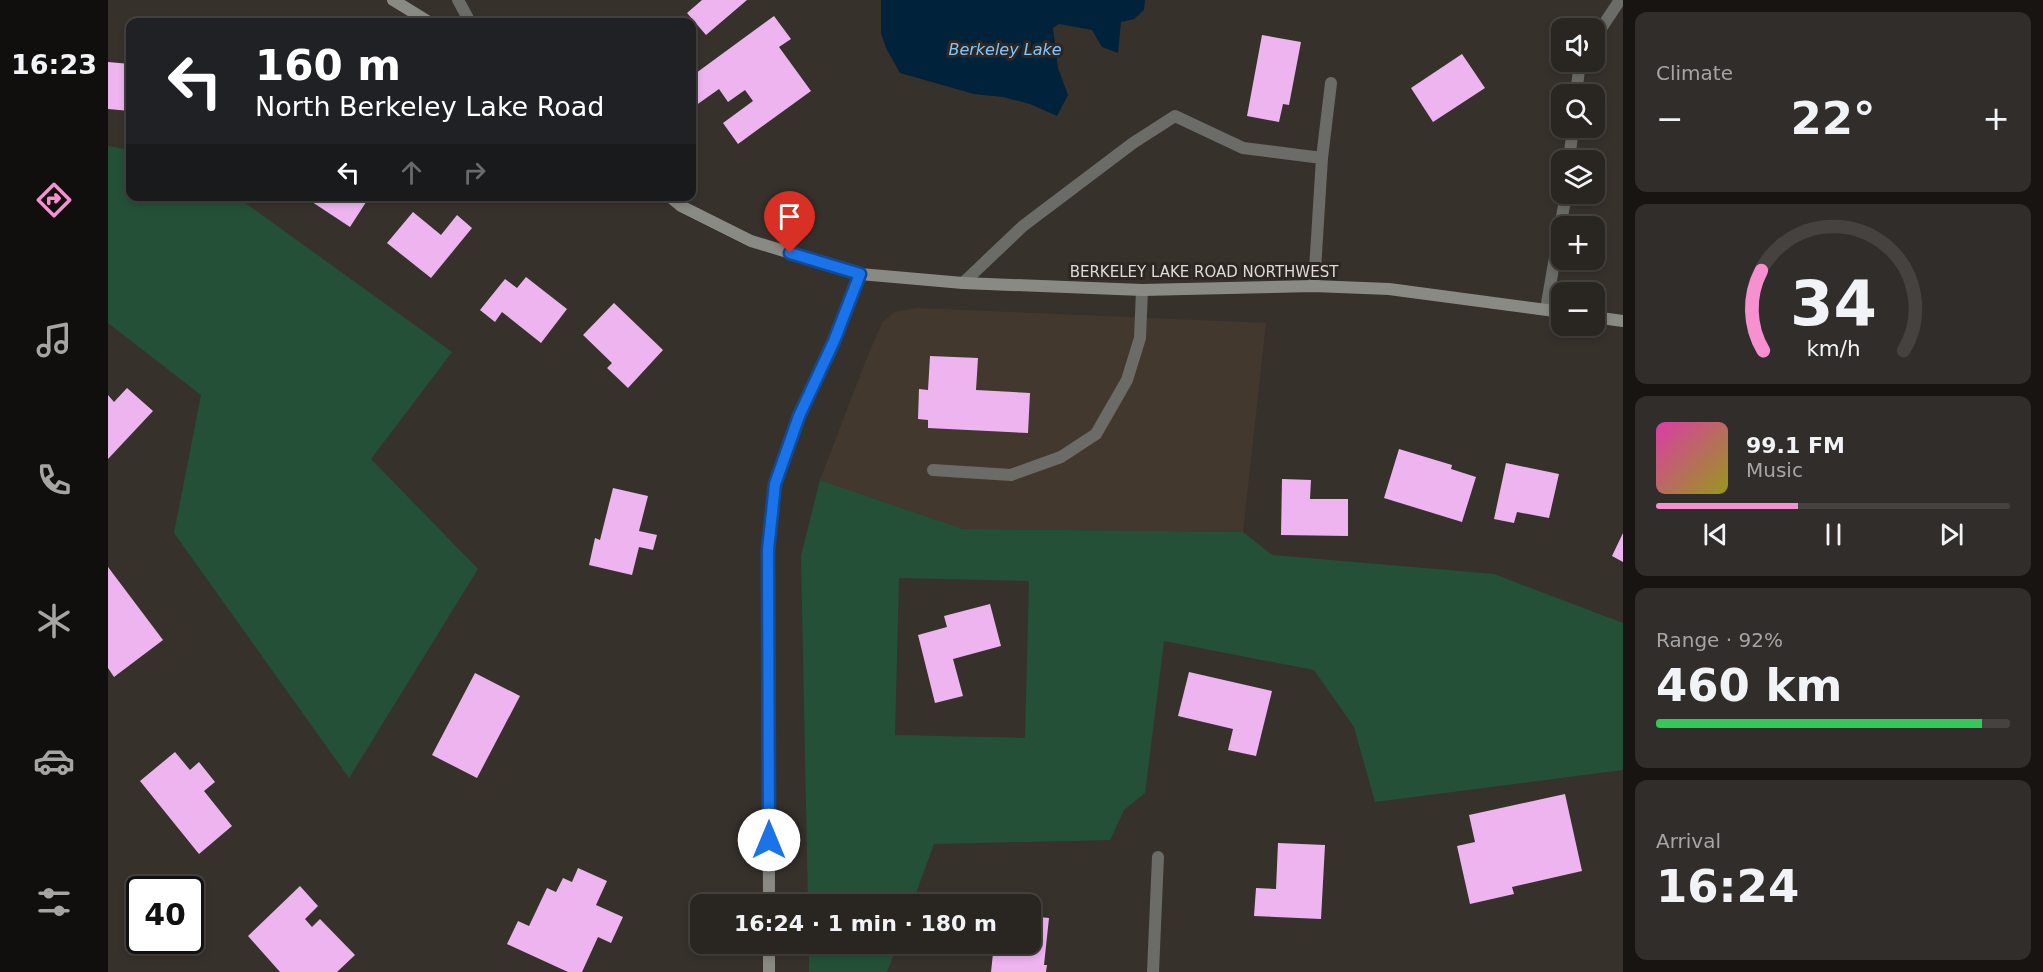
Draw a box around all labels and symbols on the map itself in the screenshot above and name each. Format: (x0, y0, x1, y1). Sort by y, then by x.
water label: Berkeley Lake (948, 40, 1062, 59)
pin (764, 191, 815, 253)
street label: BERKELEY LAKE ROAD NORTHWEST (1070, 263, 1339, 281)
position arrow (737, 808, 801, 872)
speed limit sign: 40 (126, 876, 204, 954)

